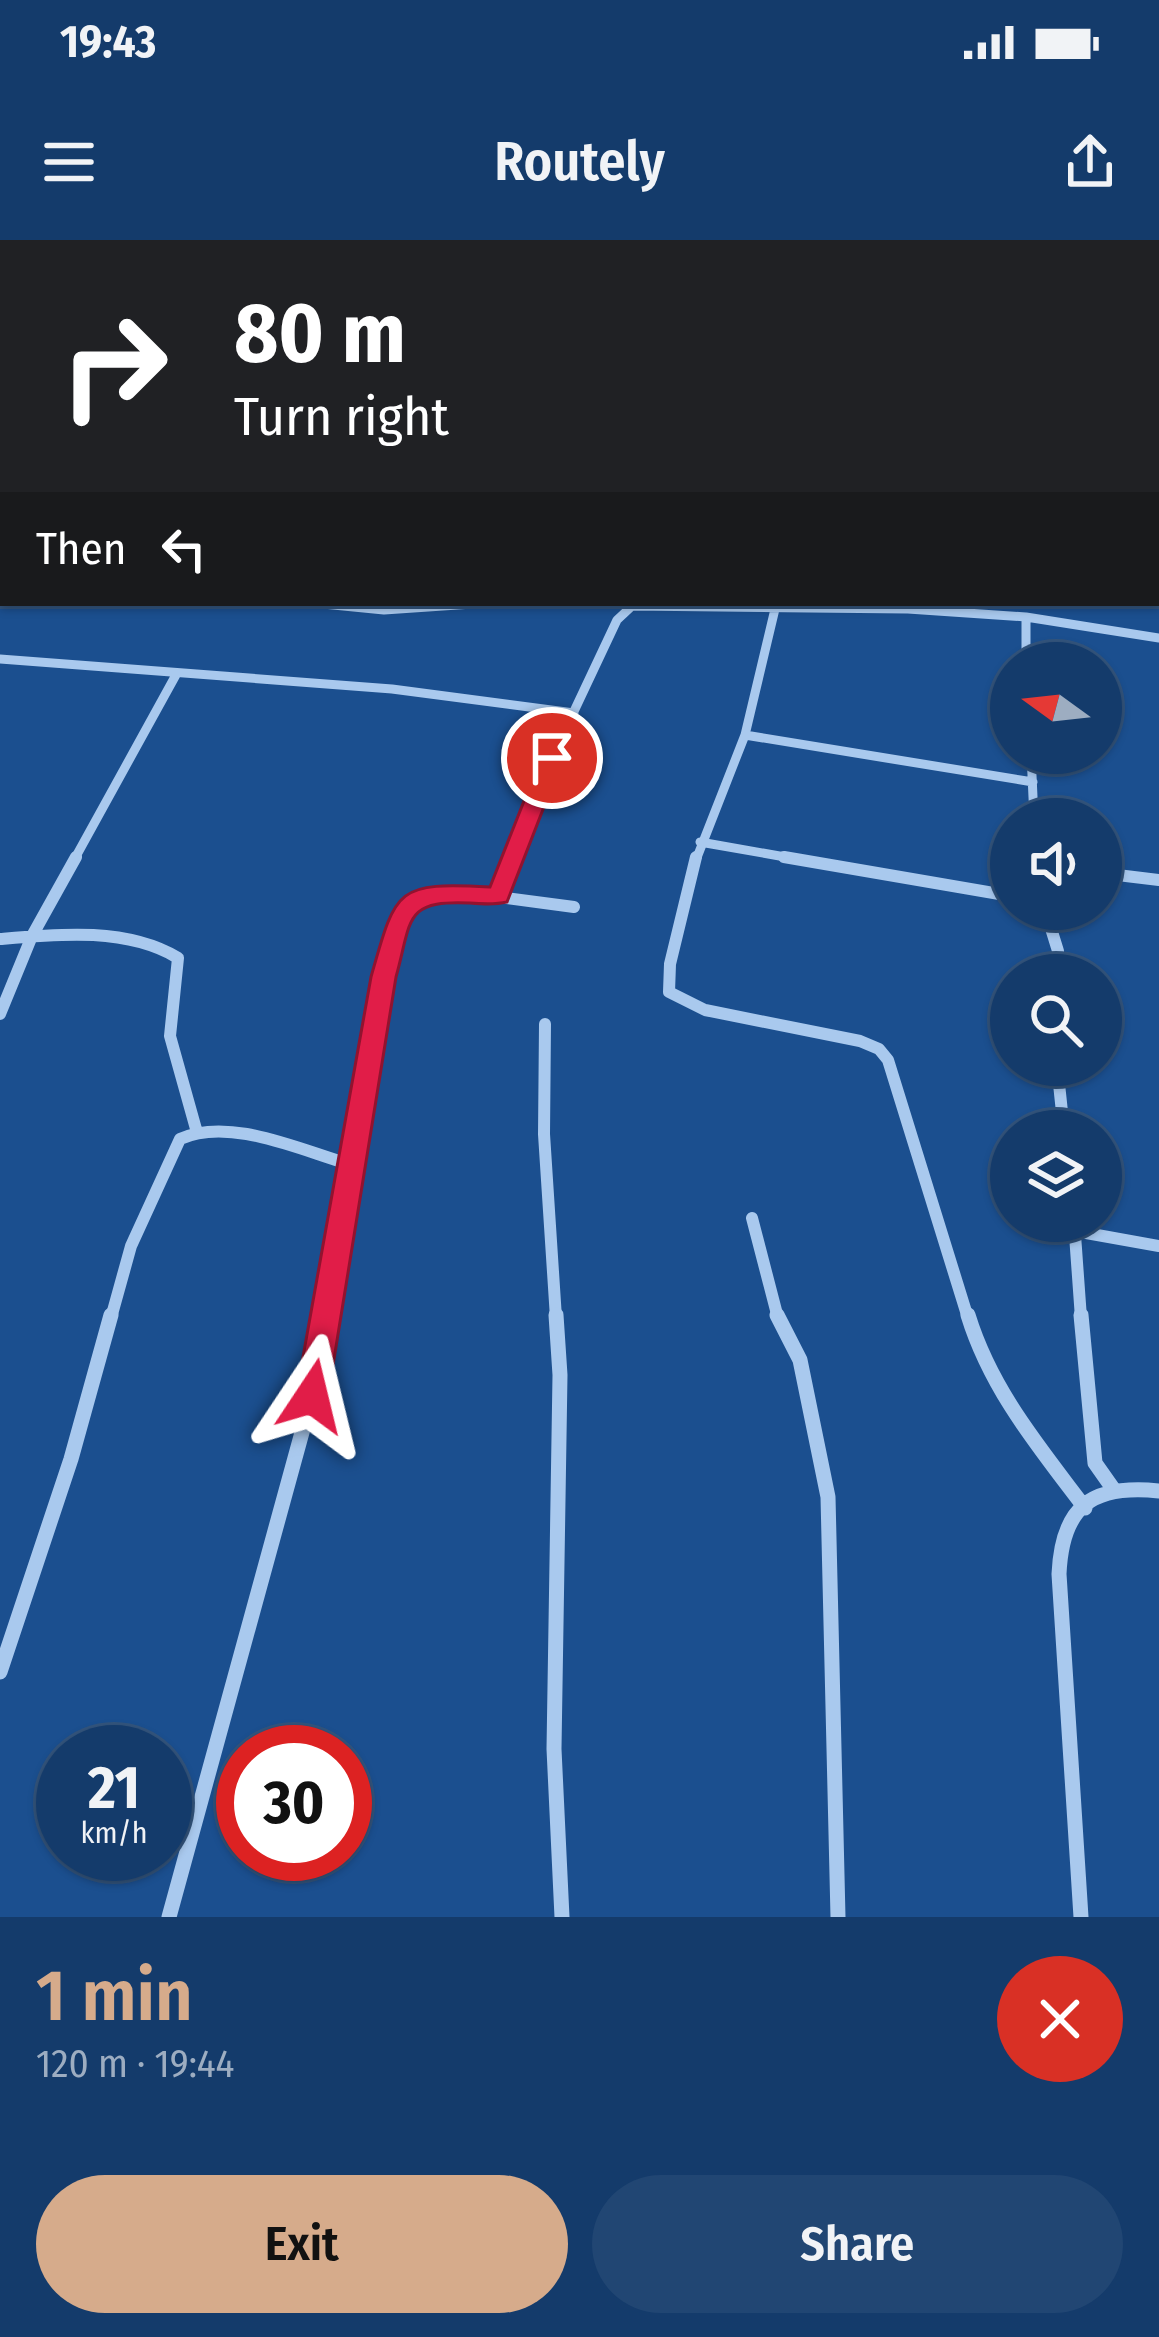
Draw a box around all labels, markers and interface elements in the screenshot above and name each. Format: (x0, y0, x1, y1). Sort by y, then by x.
text: 19:43 (60, 15, 156, 69)
icon: menu (36, 129, 102, 195)
icon: share (1057, 129, 1123, 195)
text: Routely (494, 130, 665, 194)
text: 80 m (234, 283, 406, 384)
icon: right (36, 288, 192, 444)
text: Turn right (234, 385, 449, 449)
icon: left (151, 516, 217, 582)
text: Then (36, 522, 127, 576)
north arrow (990, 642, 1122, 774)
map controls (990, 642, 1122, 1242)
pin (501, 707, 603, 809)
icon: arrive (519, 725, 585, 791)
button: sound (990, 798, 1122, 930)
button: search (990, 954, 1122, 1086)
button: layers (990, 1110, 1122, 1242)
position arrow (249, 1333, 375, 1459)
speed limit sign: 30 (216, 1725, 372, 1881)
text: 21 (88, 1752, 140, 1824)
text: km/h (81, 1815, 147, 1851)
text: 1 min (36, 1953, 193, 2039)
button: close (997, 1956, 1123, 2082)
text: 120 m · 19:44 (36, 2041, 234, 2087)
button: Exit (36, 2175, 568, 2313)
button: Share (592, 2175, 1123, 2313)

